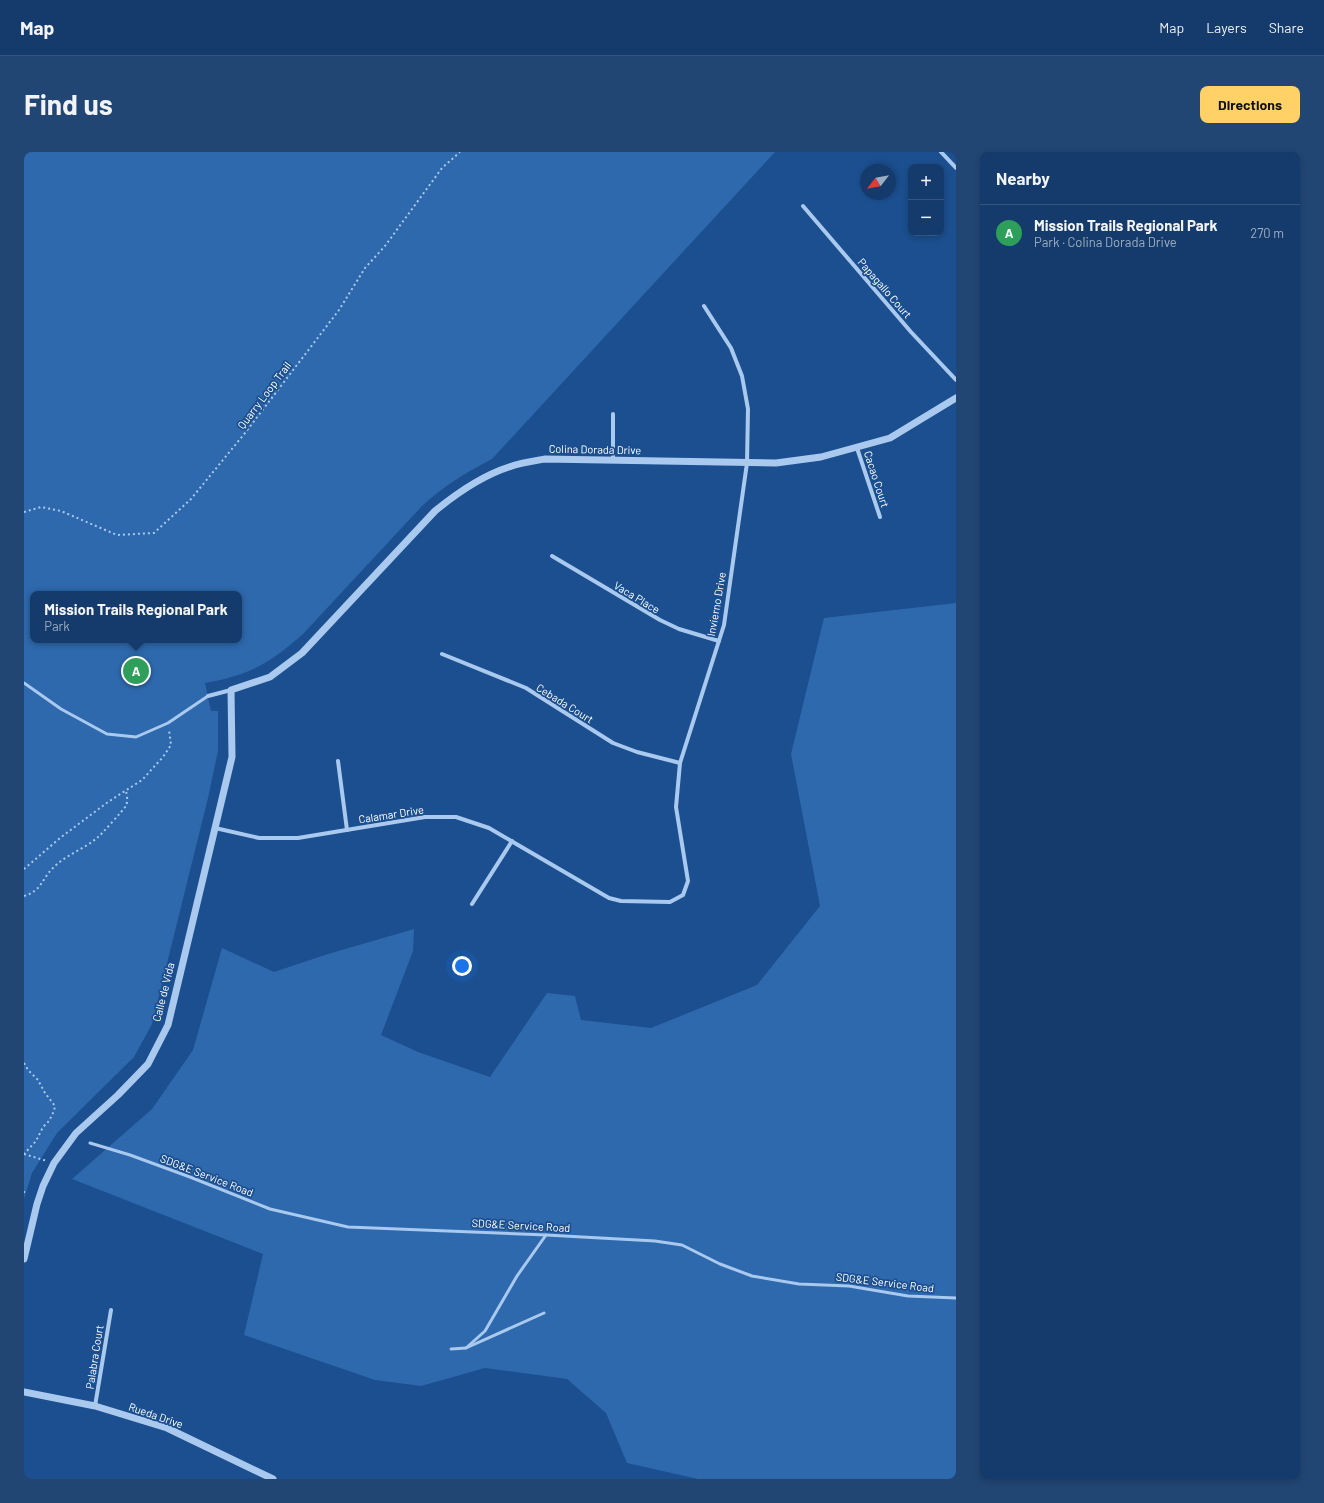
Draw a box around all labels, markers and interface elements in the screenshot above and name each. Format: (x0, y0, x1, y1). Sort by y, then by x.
text: Map (20, 16, 54, 39)
text: Map (1159, 19, 1184, 36)
text: Layers (1206, 19, 1247, 36)
text: Share (1269, 19, 1304, 36)
button: Directions (1200, 86, 1300, 123)
text: Find us (24, 87, 113, 121)
north arrow (860, 164, 896, 200)
map controls (908, 164, 944, 236)
button: + (908, 164, 944, 200)
text: Nearby (996, 168, 1050, 188)
button: − (908, 200, 944, 236)
text: Mission Trails Regional Park (1034, 216, 1218, 234)
text: A (1005, 225, 1013, 241)
text: 270 m (1250, 225, 1284, 241)
text: Park · Colina Dorada Drive (1034, 234, 1177, 250)
street label: Papagallo Court (855, 255, 915, 321)
street label: Quarry Loop Trail (235, 359, 293, 431)
street label: Colina Dorada Drive (549, 442, 641, 456)
street label: Cacao Court (862, 449, 892, 509)
street label: Invierno Drive (704, 571, 728, 637)
street label: Vaca Place (612, 578, 662, 616)
popup (30, 591, 242, 643)
text: Mission Trails Regional Park (44, 600, 228, 618)
text: Park (44, 618, 70, 634)
pin: A (123, 656, 149, 686)
street label: Cebada Court (534, 680, 596, 726)
street label: Calamar Drive (357, 802, 425, 826)
your location (452, 956, 472, 976)
street label: Calle de Vida (149, 961, 177, 1023)
street label: SDG&E Service Road (159, 1151, 255, 1199)
street label: SDG&E Service Road (471, 1216, 571, 1234)
street label: SDG&E Service Road (835, 1270, 935, 1294)
street label: Palabra Court (83, 1324, 105, 1390)
street label: Rueda Drive (127, 1400, 185, 1430)

